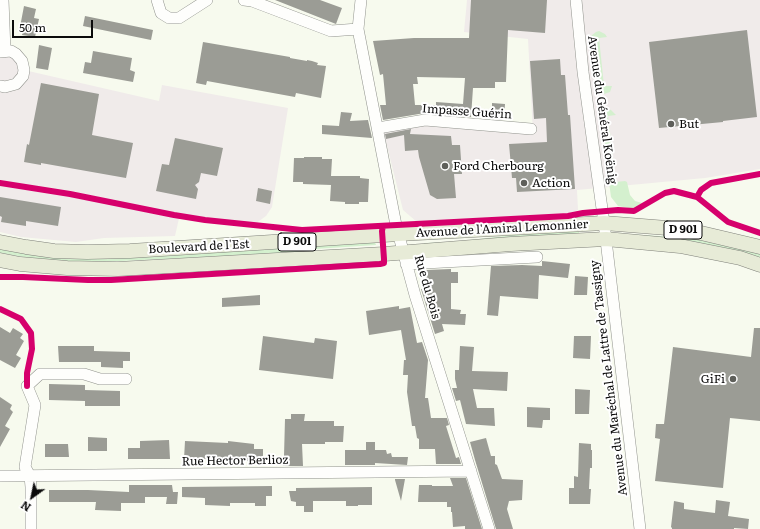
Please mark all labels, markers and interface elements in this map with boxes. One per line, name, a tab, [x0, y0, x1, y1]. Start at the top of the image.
scale bar	[14, 12, 95, 38]
text: 50 m	[19, 18, 46, 36]
street label: Avenue du Général Koënig	[584, 35, 620, 185]
street label: Impasse Guérin	[422, 102, 512, 122]
place label: But	[679, 117, 699, 131]
marker: But	[666, 119, 676, 129]
place label: Ford Cherbourg	[453, 159, 544, 173]
marker: Ford Cherbourg	[440, 161, 450, 171]
place label: Action	[532, 176, 570, 190]
marker: Action	[519, 178, 529, 188]
street label: Avenue de l'Amiral Lemonnier	[415, 217, 589, 241]
road number: D 901	[664, 221, 702, 239]
road number: D 901	[278, 233, 316, 251]
street label: Boulevard de l'Est	[148, 237, 250, 257]
street label: Rue du Bois	[411, 253, 443, 321]
street label: Avenue du Maréchal de Lattre de Tassigny	[587, 259, 631, 497]
place label: GiFi	[701, 372, 725, 386]
marker: GiFi	[728, 374, 738, 384]
street label: Rue Hector Berlioz	[182, 453, 288, 469]
north arrow	[12, 477, 52, 517]
text: N	[17, 498, 34, 516]

